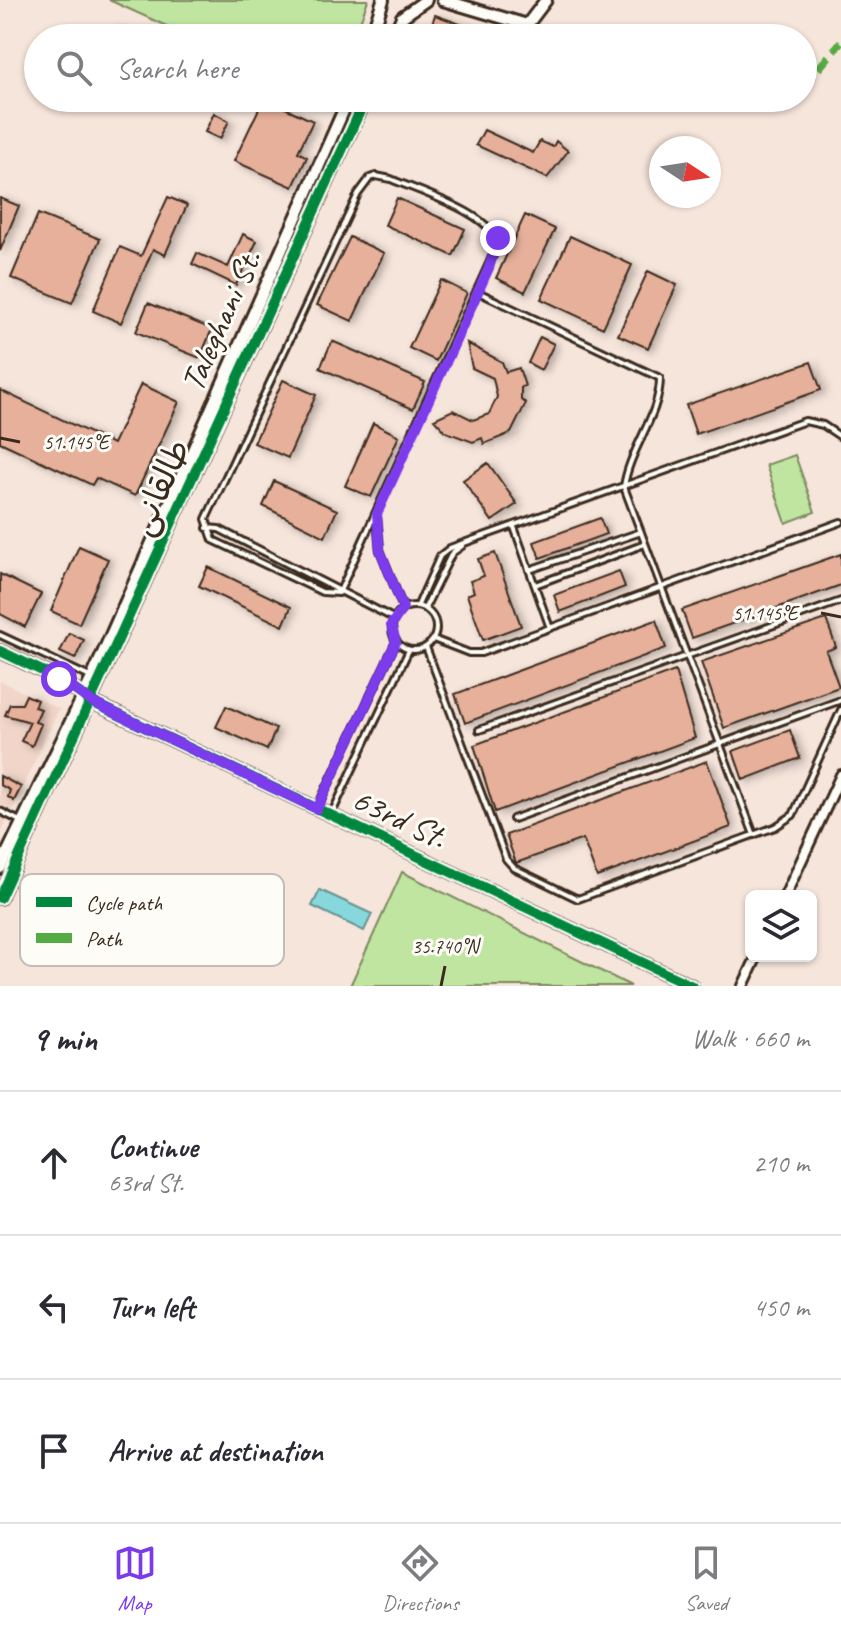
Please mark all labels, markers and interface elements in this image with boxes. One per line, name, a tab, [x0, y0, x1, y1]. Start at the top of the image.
search box	[24, 24, 817, 112]
icon: search	[52, 46, 96, 90]
text: Search here	[116, 49, 238, 87]
north arrow	[649, 136, 721, 208]
route end	[480, 220, 516, 256]
street label: Taleghani St.	[170, 243, 271, 397]
text: 51.145°E	[43, 430, 111, 455]
street label: طالقانی	[119, 432, 200, 542]
text: 51.145°E	[732, 601, 800, 626]
route start	[41, 661, 77, 697]
street label: 63rd St.	[346, 777, 454, 858]
legend	[20, 874, 284, 966]
text: Cycle path	[86, 889, 163, 917]
map controls	[745, 890, 817, 962]
button: layers	[745, 890, 817, 962]
text: Path	[86, 925, 123, 953]
text: 35.740°N	[412, 934, 481, 959]
text: 9 min	[32, 1017, 97, 1060]
text: Walk · 660 m	[692, 1022, 809, 1055]
text: Continue	[108, 1128, 198, 1166]
icon: ahead	[32, 1141, 76, 1185]
text: 210 m	[753, 1147, 809, 1180]
text: 63rd St.	[108, 1166, 184, 1199]
icon: left	[32, 1285, 76, 1329]
text: Turn left	[108, 1288, 195, 1326]
text: 450 m	[753, 1291, 809, 1324]
icon: arrive	[32, 1429, 76, 1473]
text: Arrive at destination	[108, 1432, 323, 1470]
tab: Map	[113, 1541, 157, 1617]
tab: Directions	[382, 1541, 459, 1617]
tab: Saved	[684, 1541, 728, 1617]

